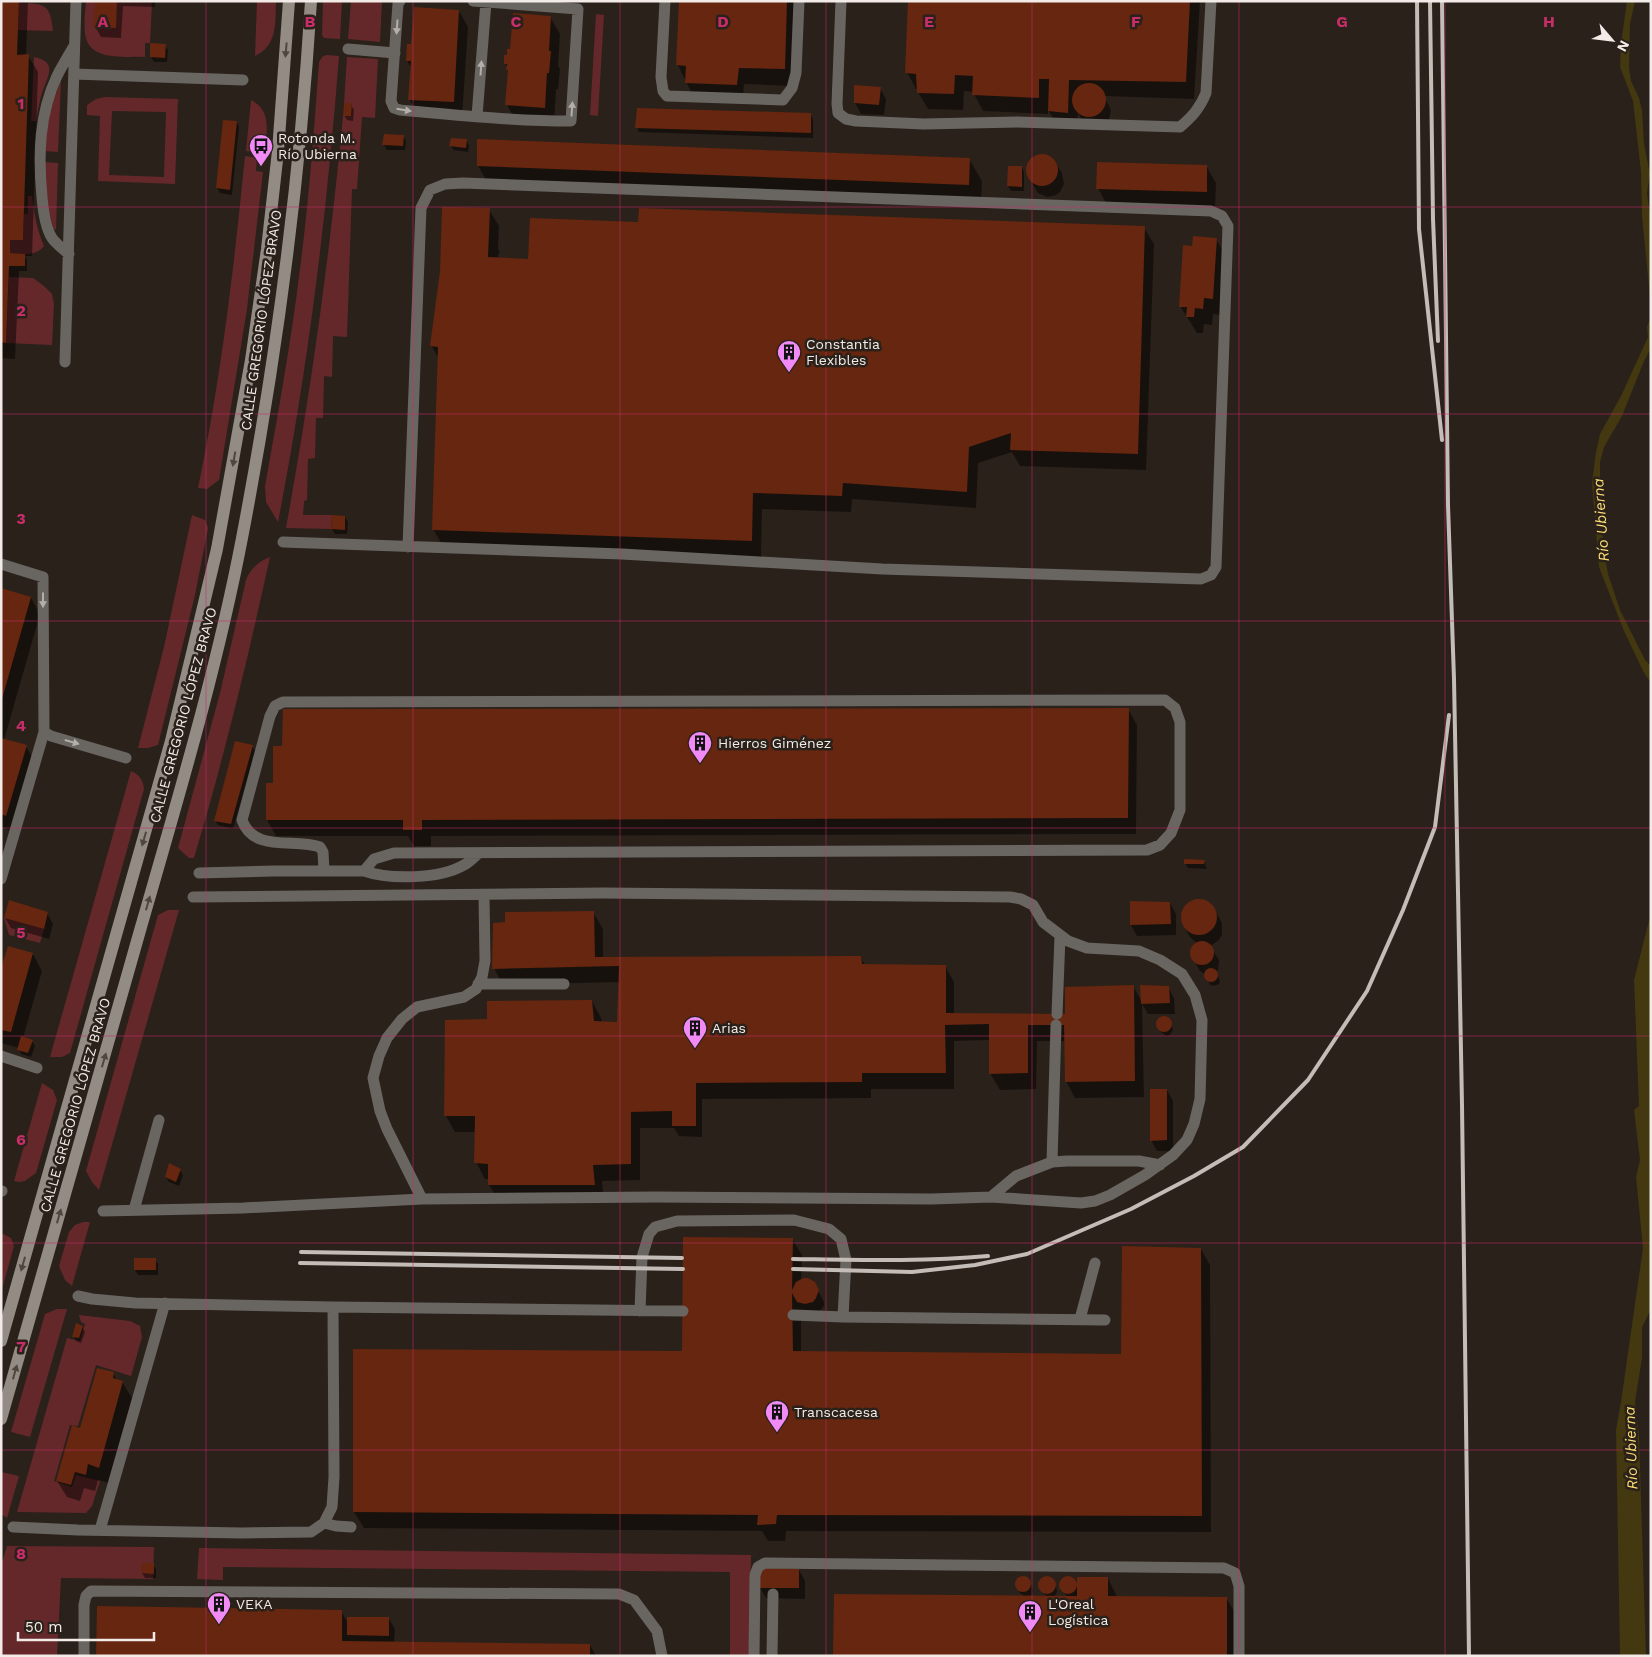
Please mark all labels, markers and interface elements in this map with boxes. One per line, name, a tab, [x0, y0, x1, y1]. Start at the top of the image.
text: A	[98, 12, 109, 31]
text: B	[305, 12, 316, 31]
text: C	[511, 12, 522, 31]
text: D	[717, 12, 729, 31]
text: E	[924, 12, 934, 31]
text: F	[1131, 12, 1141, 31]
text: G	[1336, 12, 1348, 31]
text: H	[1543, 12, 1555, 31]
north arrow	[1587, 15, 1637, 65]
one-way arrow	[392, 19, 400, 35]
text: N	[1614, 38, 1633, 54]
one-way arrow	[282, 42, 290, 58]
one-way arrow	[477, 59, 485, 75]
text: 1	[18, 94, 24, 113]
one-way arrow	[569, 101, 577, 117]
one-way arrow	[397, 106, 413, 114]
place label: Rotonda M. Río Ubierna	[278, 130, 357, 162]
bus stop icon: Rotonda M. Río Ubierna	[248, 133, 274, 167]
street label: CALLE GREGORIO LÓPEZ BRAVO	[238, 209, 284, 431]
text: 2	[16, 301, 26, 320]
place label: Constantia Flexibles	[806, 336, 880, 368]
building icon: Constantia Flexibles	[776, 339, 802, 373]
one-way arrow	[229, 452, 237, 468]
water label: Río Ubierna	[1589, 478, 1613, 562]
text: 3	[16, 509, 26, 528]
one-way arrow	[39, 592, 47, 608]
street label: CALLE GREGORIO LÓPEZ BRAVO	[146, 605, 220, 825]
text: 4	[16, 716, 26, 735]
building icon: Hierros Giménez	[687, 730, 713, 764]
place label: Hierros Giménez	[718, 735, 831, 751]
one-way arrow	[65, 739, 80, 747]
one-way arrow	[140, 831, 148, 846]
one-way arrow	[144, 896, 152, 911]
text: 5	[16, 923, 26, 942]
street label: CALLE GREGORIO LÓPEZ BRAVO	[37, 996, 113, 1214]
building icon: Arias	[682, 1015, 708, 1049]
place label: Arias	[712, 1020, 746, 1036]
one-way arrow	[100, 1052, 108, 1067]
text: 6	[16, 1130, 26, 1149]
one-way arrow	[56, 1208, 64, 1223]
one-way arrow	[19, 1257, 27, 1272]
text: 7	[16, 1337, 26, 1356]
one-way arrow	[11, 1365, 19, 1380]
building icon: Transcacesa	[764, 1399, 790, 1433]
place label: Transcacesa	[794, 1404, 878, 1420]
water label: Río Ubierna	[1621, 1406, 1641, 1490]
text: 8	[16, 1544, 26, 1563]
building icon: VEKA	[206, 1591, 232, 1625]
place label: VEKA	[236, 1596, 272, 1612]
place label: L'Oreal Logística	[1048, 1596, 1109, 1628]
building icon: L'Oreal Logística	[1017, 1599, 1043, 1633]
scale bar	[18, 1610, 154, 1642]
text: 50 m	[25, 1618, 62, 1636]

